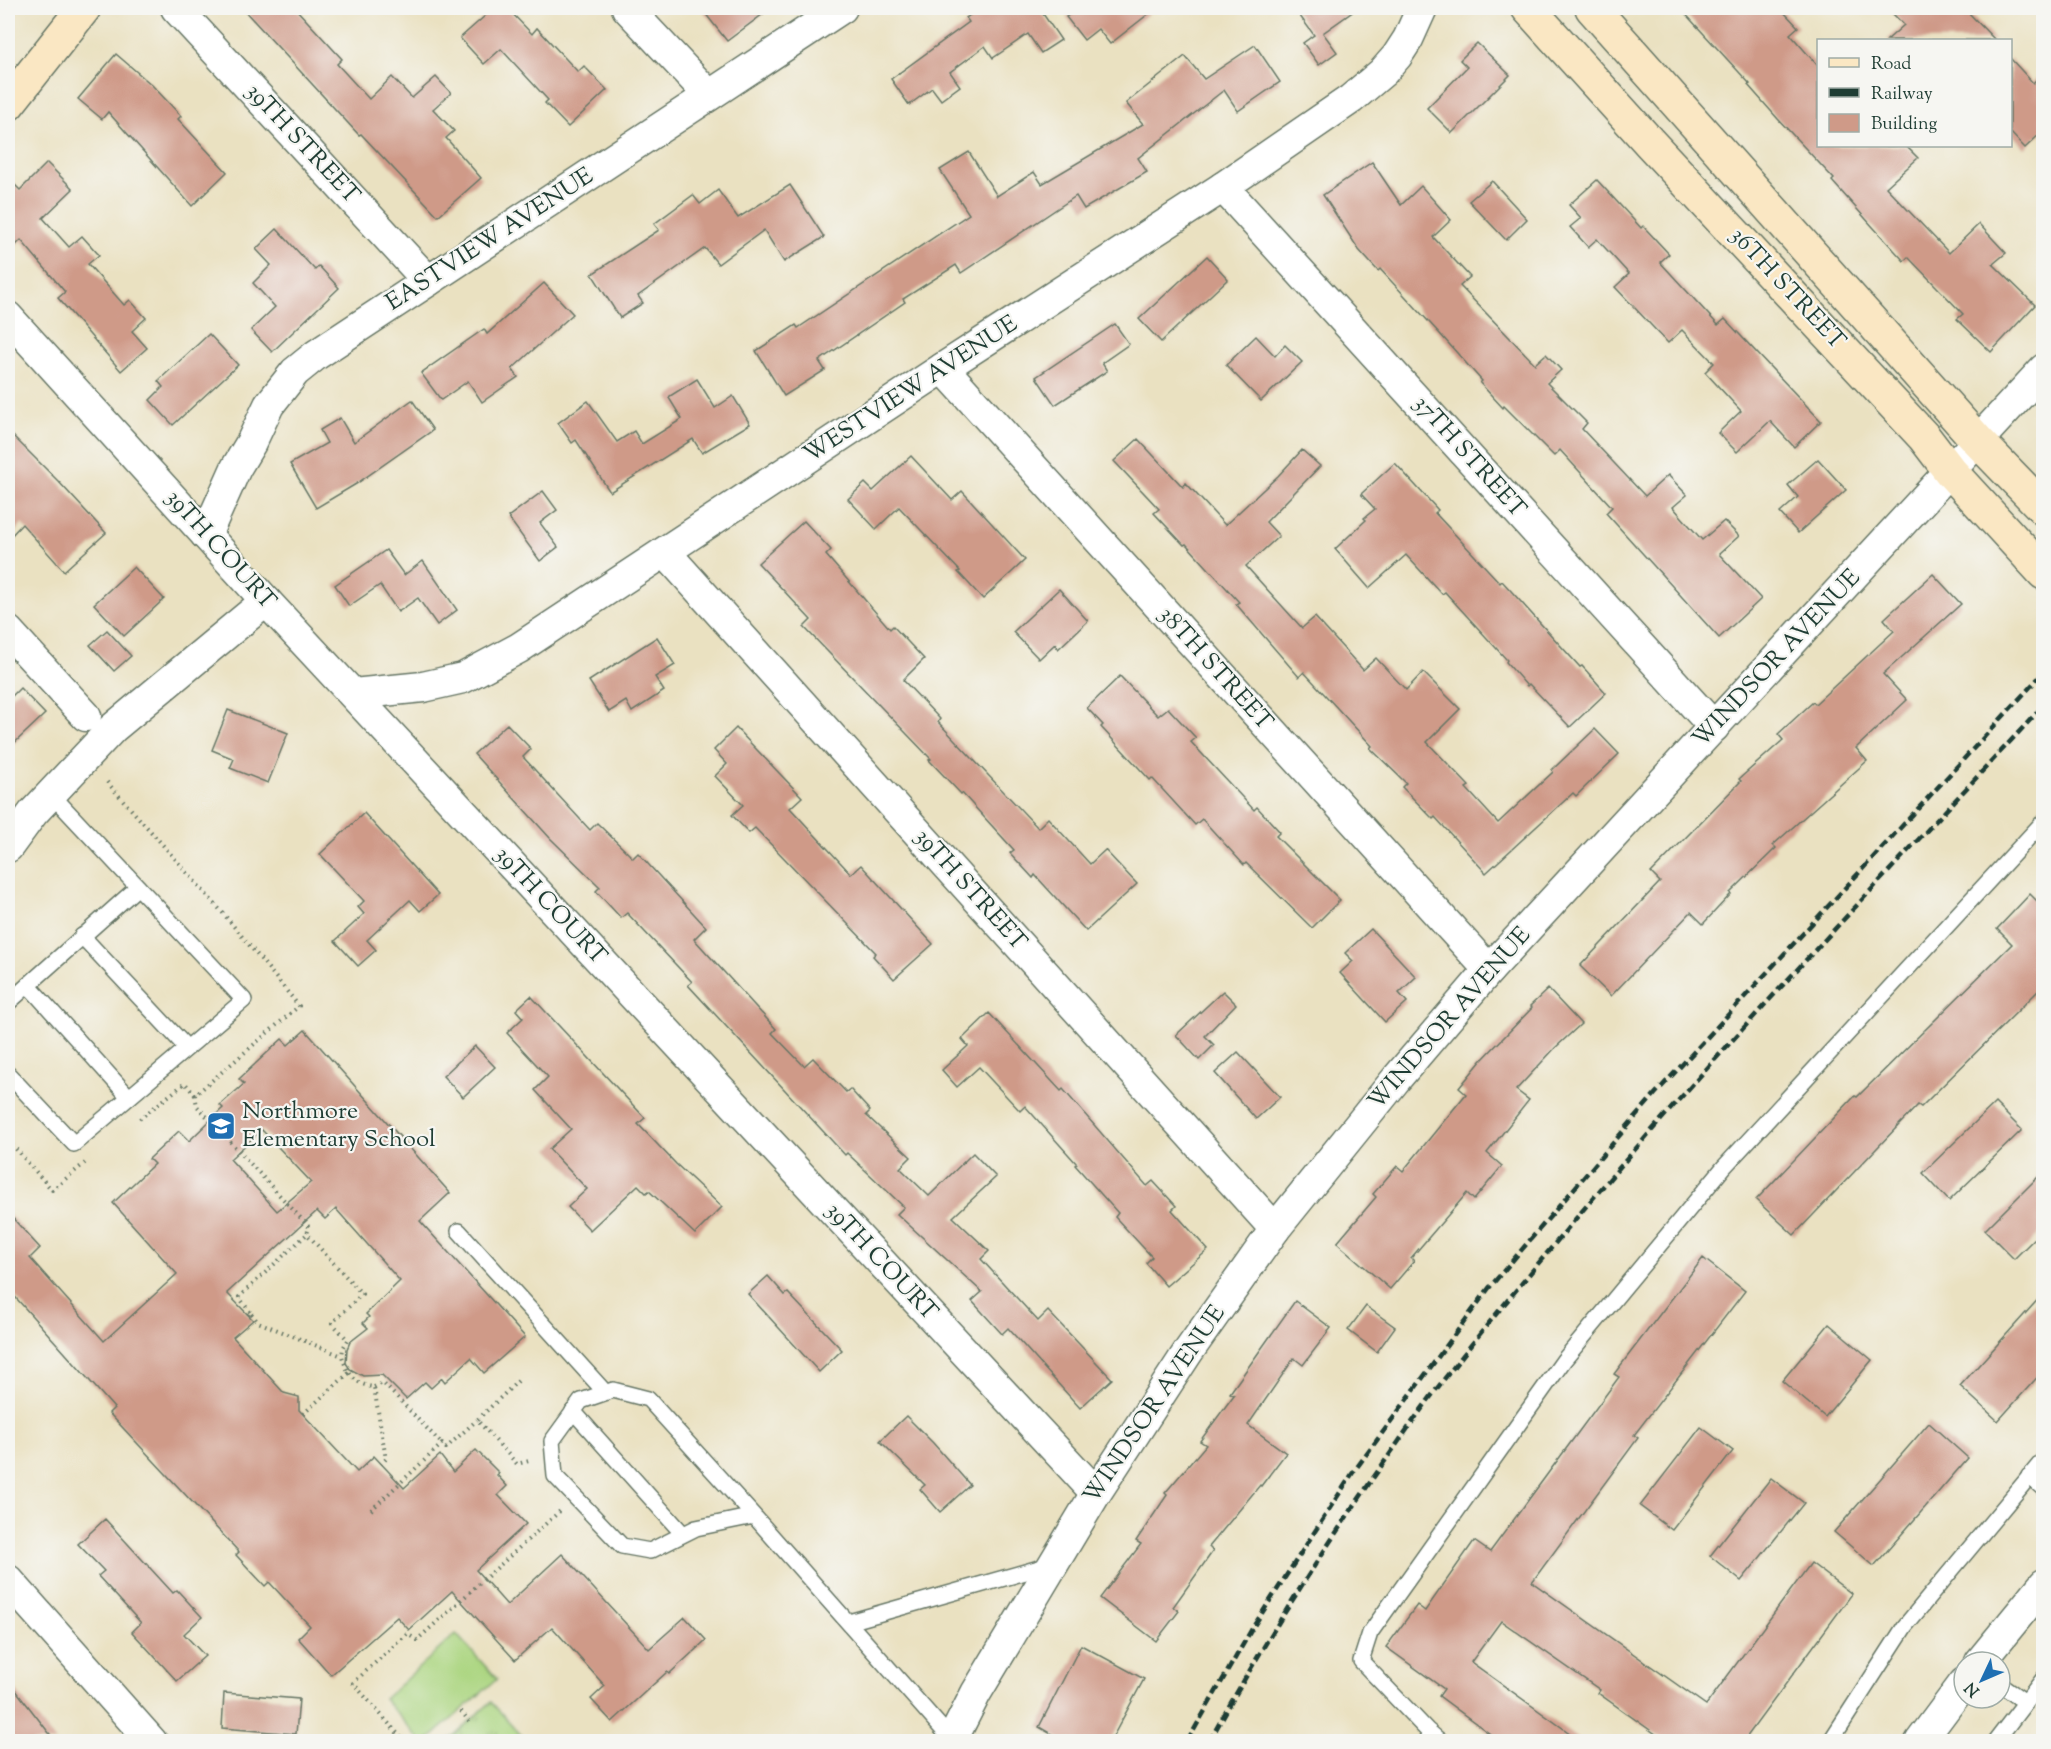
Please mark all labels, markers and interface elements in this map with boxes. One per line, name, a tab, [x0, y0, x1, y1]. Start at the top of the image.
legend	[1817, 39, 2012, 147]
text: Road	[1871, 52, 1911, 78]
street label: 39TH STREET	[237, 76, 367, 212]
text: Railway	[1871, 82, 1933, 108]
text: Building	[1871, 112, 1937, 138]
street label: EASTVIEW AVENUE	[379, 160, 601, 320]
street label: 36TH STREET	[1721, 220, 1853, 358]
street label: WESTVIEW AVENUE	[797, 308, 1025, 472]
street label: 37TH STREET	[1405, 388, 1534, 526]
street label: 39TH COURT	[157, 482, 283, 618]
street label: WINDSOR AVENUE	[1685, 562, 1869, 756]
street label: 38TH STREET	[1150, 599, 1280, 739]
street label: 39TH STREET	[906, 821, 1034, 959]
street label: 39TH COURT	[486, 839, 614, 973]
street label: WINDSOR AVENUE	[1361, 920, 1540, 1118]
place label: Northmore Elementary School	[242, 1095, 436, 1157]
school or university icon: Northmore Elementary School	[205, 1110, 237, 1142]
street label: 39TH COURT	[817, 1195, 945, 1329]
street label: WINDSOR AVENUE	[1076, 1299, 1235, 1511]
north arrow	[1952, 1650, 2012, 1710]
text: N	[1960, 1676, 1986, 1701]

